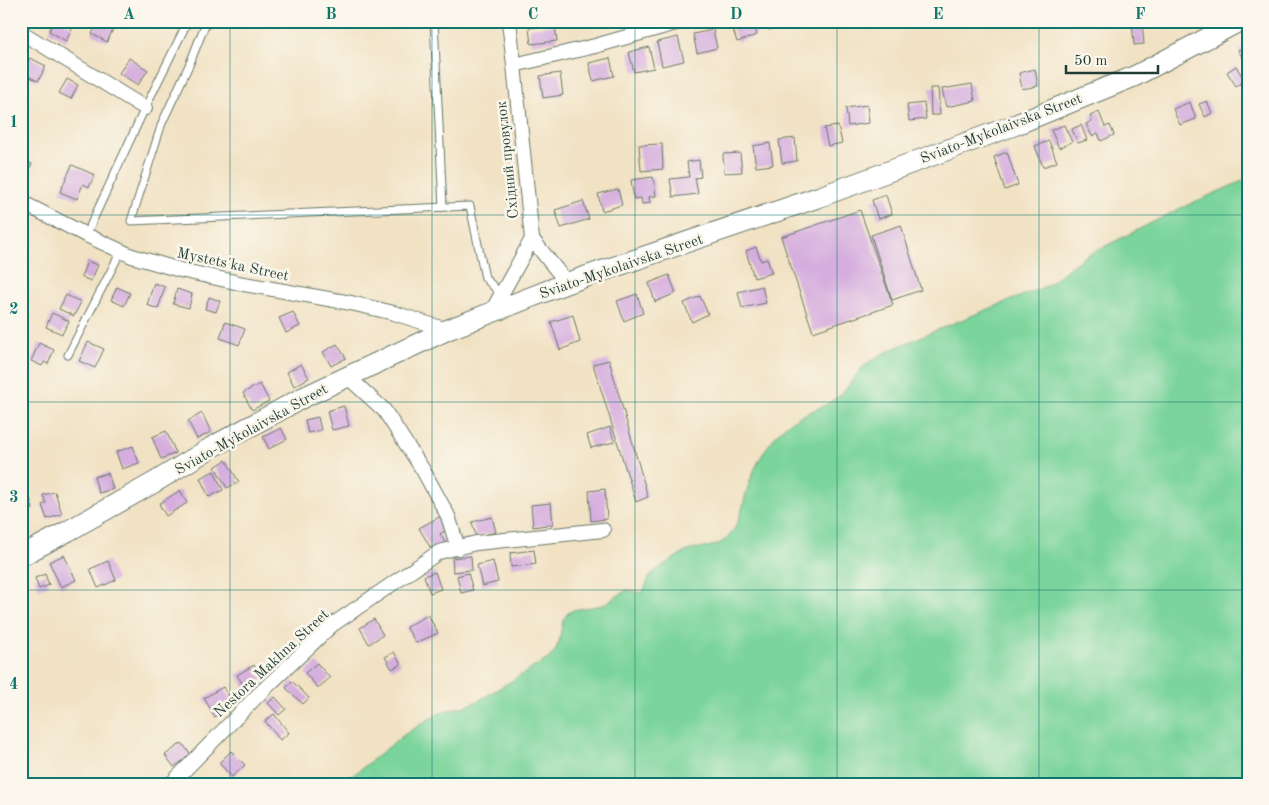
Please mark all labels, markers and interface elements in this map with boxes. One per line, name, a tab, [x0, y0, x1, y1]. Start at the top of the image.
text: A	[123, 7, 135, 23]
text: B	[325, 7, 337, 23]
text: C	[528, 7, 538, 23]
text: D	[730, 7, 742, 23]
text: E	[932, 7, 944, 23]
text: F	[1135, 7, 1146, 23]
scale bar	[1066, 42, 1159, 74]
text: 50 m	[1074, 54, 1108, 69]
street label: Sviato-Mykolaivska Street	[919, 92, 1084, 167]
street label: Східний провулок	[495, 100, 522, 219]
text: 1	[9, 115, 19, 131]
street label: Sviato-Mykolaivska Street	[538, 232, 705, 302]
street label: Mystets'ka Street	[176, 246, 290, 285]
text: 2	[9, 302, 19, 318]
street label: Sviato-Mykolaivska Street	[173, 382, 331, 479]
text: 3	[9, 490, 19, 506]
street label: Nestora Makhna Street	[212, 607, 332, 721]
text: 4	[9, 677, 19, 693]

